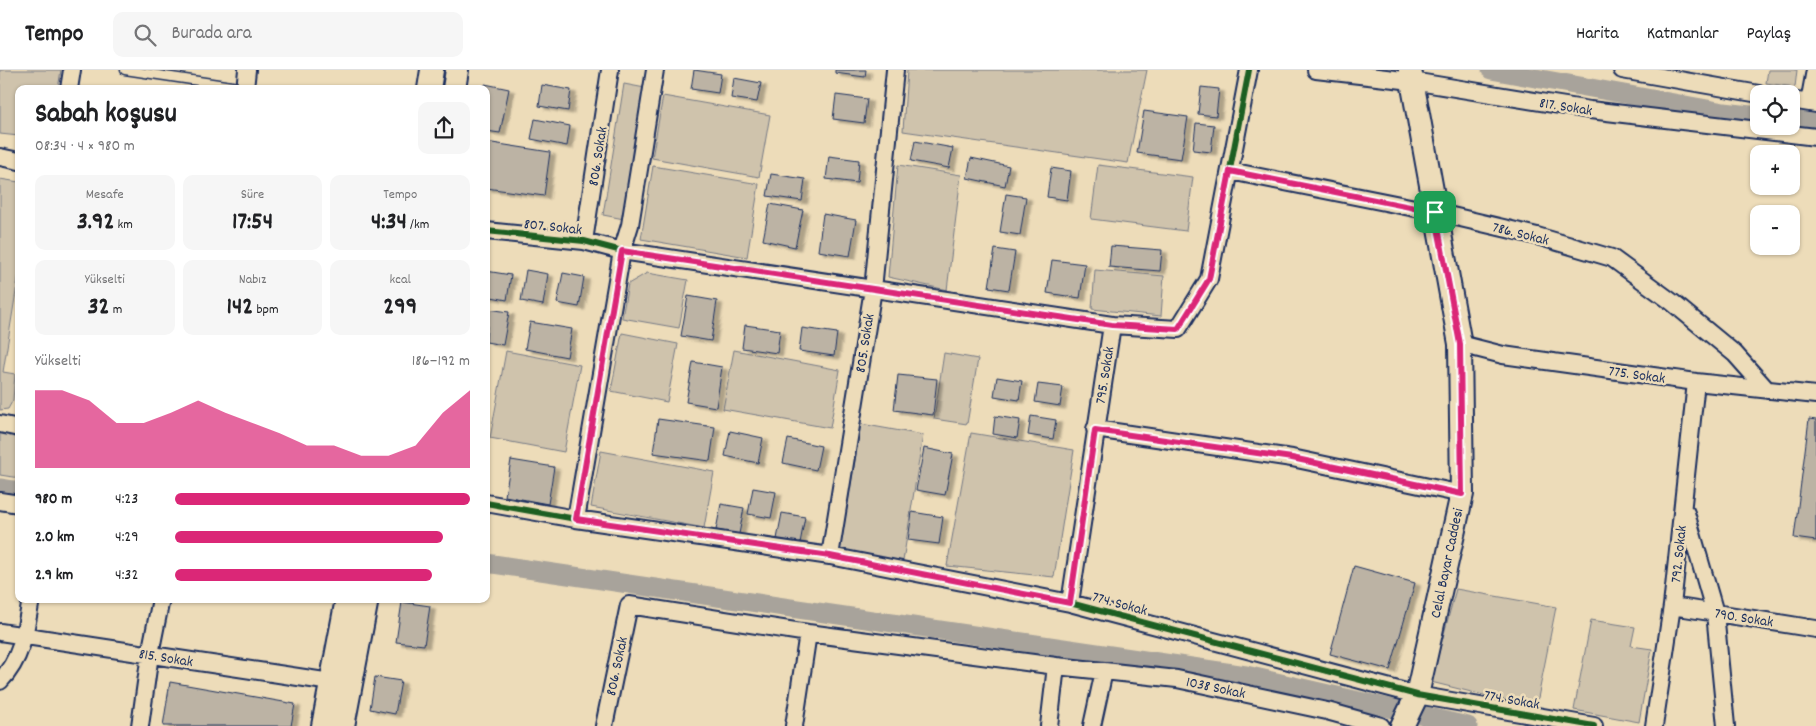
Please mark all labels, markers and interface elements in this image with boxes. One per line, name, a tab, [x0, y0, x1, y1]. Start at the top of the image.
search box	[113, 12, 463, 57]
text: Tempo	[25, 18, 83, 52]
icon: search	[131, 21, 159, 49]
text: Burada ara	[171, 21, 252, 48]
text: Harita	[1576, 22, 1619, 47]
text: Katmanlar	[1647, 22, 1719, 47]
text: Paylaş	[1747, 22, 1791, 47]
map controls	[1750, 85, 1800, 255]
button: locate	[1750, 85, 1800, 135]
street label: 817. Sokak	[1537, 93, 1594, 123]
text: Sabah koşusu	[35, 96, 177, 136]
button: share	[418, 102, 470, 154]
street label: 806. Sokak	[583, 125, 615, 188]
text: 08:34 · 4 × 980 m	[35, 135, 135, 158]
button: +	[1750, 145, 1800, 195]
text: Mesafe	[86, 185, 124, 205]
text: Süre	[241, 185, 264, 205]
text: Tempo	[383, 185, 417, 205]
pin	[1414, 191, 1456, 233]
icon: arrive	[1421, 198, 1449, 226]
text: 3.92	[77, 205, 114, 241]
text: 17:54	[232, 205, 273, 241]
text: 4:34	[371, 205, 407, 241]
button: −	[1750, 205, 1800, 255]
street label: 807. Sokak	[523, 214, 583, 242]
text: km	[114, 215, 133, 235]
text: /km	[407, 215, 429, 235]
street label: 786. Sokak	[1490, 217, 1551, 253]
text: Yükselti	[85, 270, 125, 290]
text: Nabız	[239, 270, 266, 290]
text: kcal	[390, 270, 411, 290]
text: 32	[87, 290, 109, 326]
text: 142	[226, 290, 253, 326]
text: 299	[383, 290, 417, 326]
text: m	[109, 300, 122, 320]
text: bpm	[253, 300, 279, 320]
street label: 805. Sokak	[850, 312, 882, 375]
street label: 795. Sokak	[1091, 345, 1121, 406]
text: Yükselti	[35, 350, 81, 373]
text: 186–192 m	[412, 350, 470, 373]
street label: 775. Sokak	[1607, 361, 1666, 391]
text: 980 m	[35, 488, 72, 511]
text: 4:23	[115, 488, 138, 511]
street label: Celal Bayar Caddesi	[1426, 506, 1470, 621]
street label: 792. Sokak	[1666, 524, 1694, 584]
text: 2.0 km	[35, 526, 75, 549]
text: 4:29	[115, 526, 139, 549]
text: 2.9 km	[35, 564, 73, 587]
text: 4:32	[115, 564, 138, 587]
street label: 774. Sokak	[1089, 587, 1150, 623]
street label: 790. Sokak	[1713, 603, 1775, 634]
street label: 806. Sokak	[601, 635, 635, 698]
street label: 815. Sokak	[137, 644, 194, 674]
street label: 1038 Sokak	[1184, 672, 1247, 706]
street label: 774. Sokak	[1482, 685, 1541, 717]

